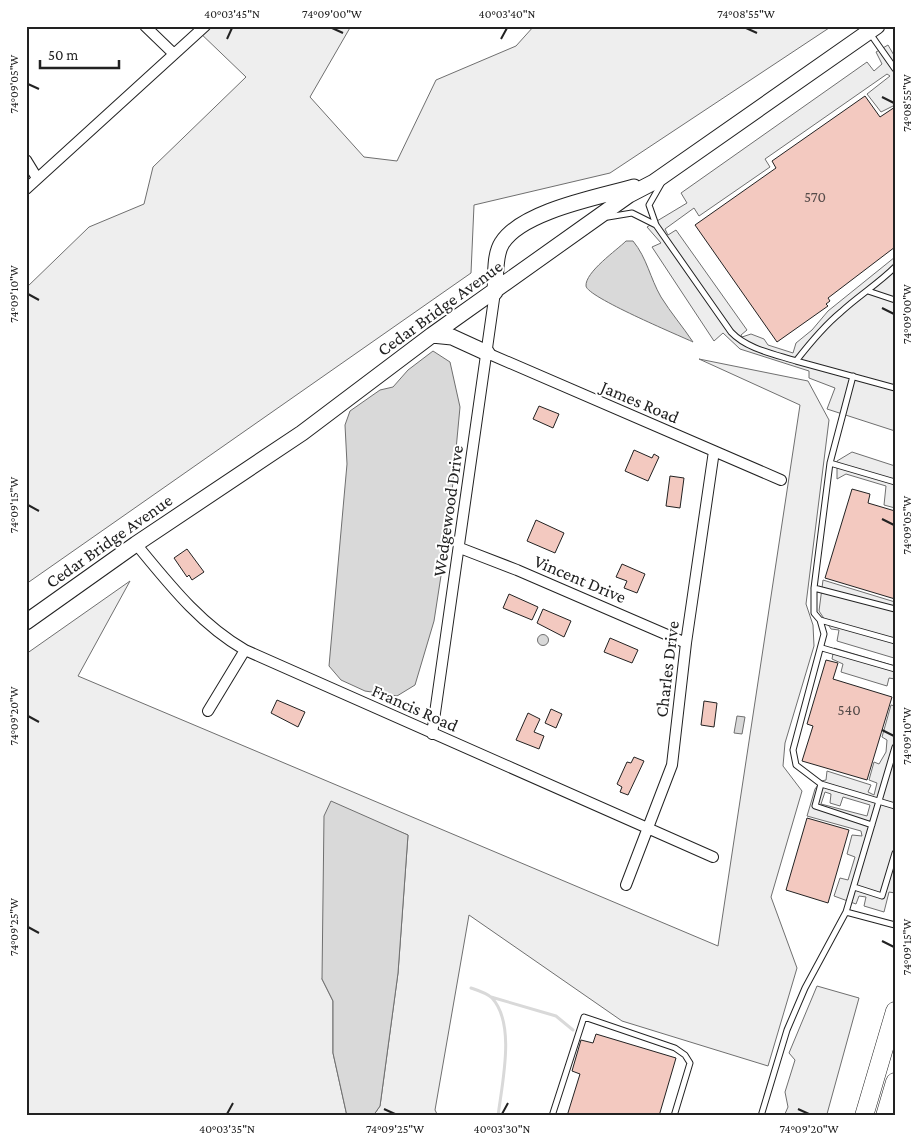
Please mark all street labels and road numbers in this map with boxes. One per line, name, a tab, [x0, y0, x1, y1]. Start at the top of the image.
street label: Cedar Bridge Avenue	[374, 256, 506, 360]
street label: James Road	[596, 376, 683, 428]
street label: Wedgewood Drive	[429, 444, 467, 578]
street label: Cedar Bridge Avenue	[42, 490, 176, 592]
street label: Vincent Drive	[531, 551, 629, 607]
street label: Charles Drive	[651, 619, 683, 718]
street label: Francis Road	[369, 680, 462, 736]

